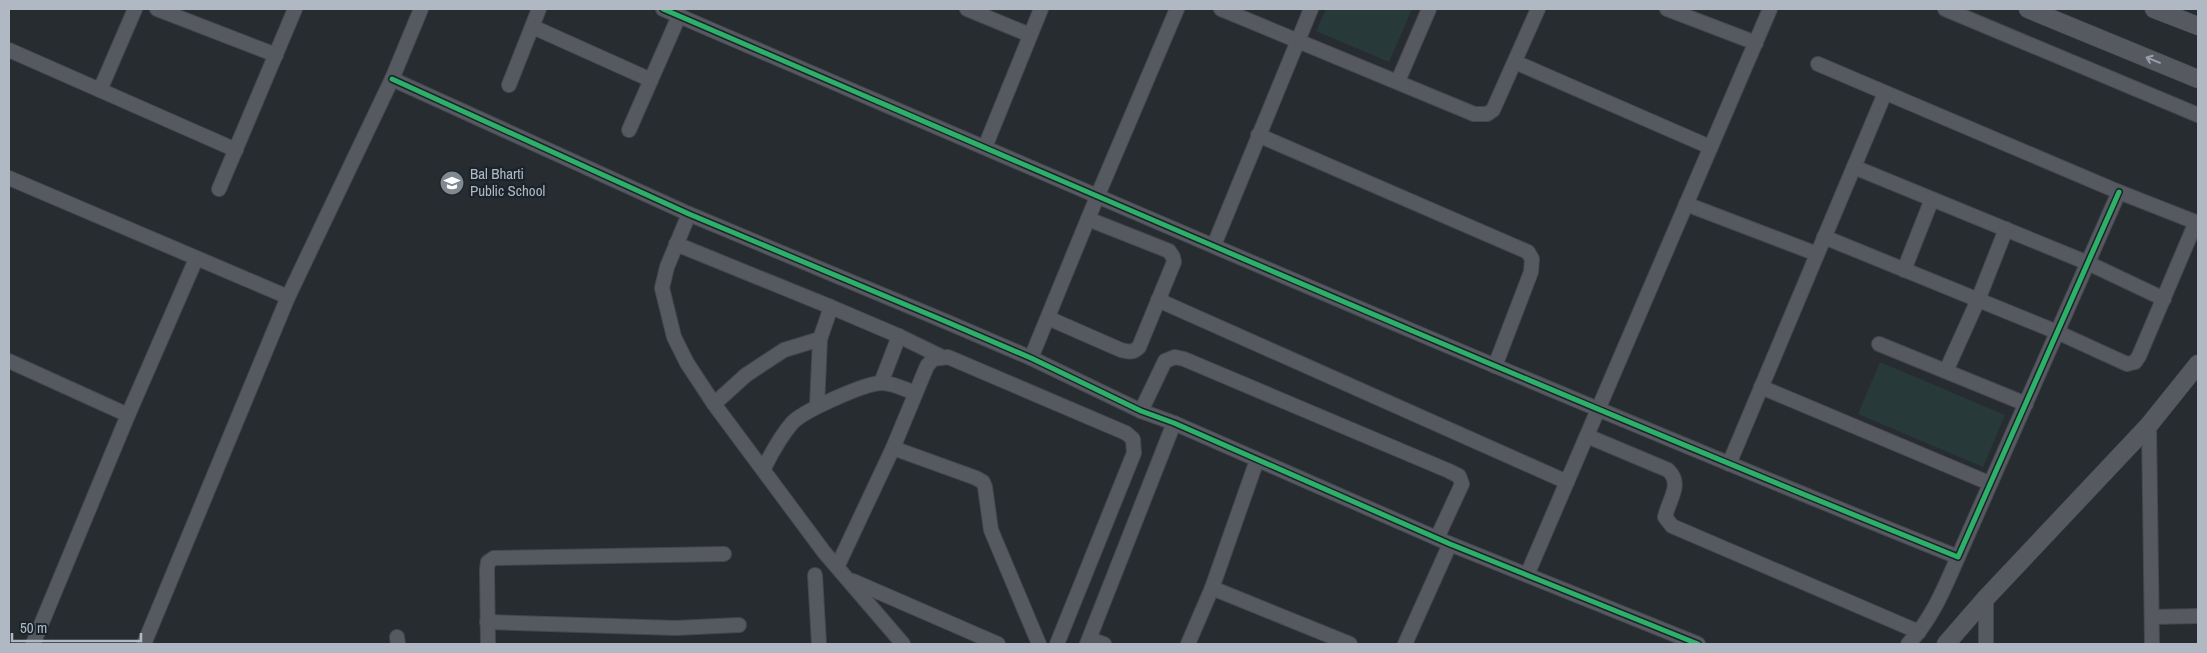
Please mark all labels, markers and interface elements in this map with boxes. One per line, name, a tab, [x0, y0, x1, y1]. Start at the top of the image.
one-way arrow	[2146, 55, 2161, 64]
place label: Bal Bharti Public School	[470, 163, 545, 201]
school or university icon: Bal Bharti Public School	[439, 170, 465, 196]
scale bar	[12, 610, 141, 642]
text: 50 m	[20, 617, 47, 638]

